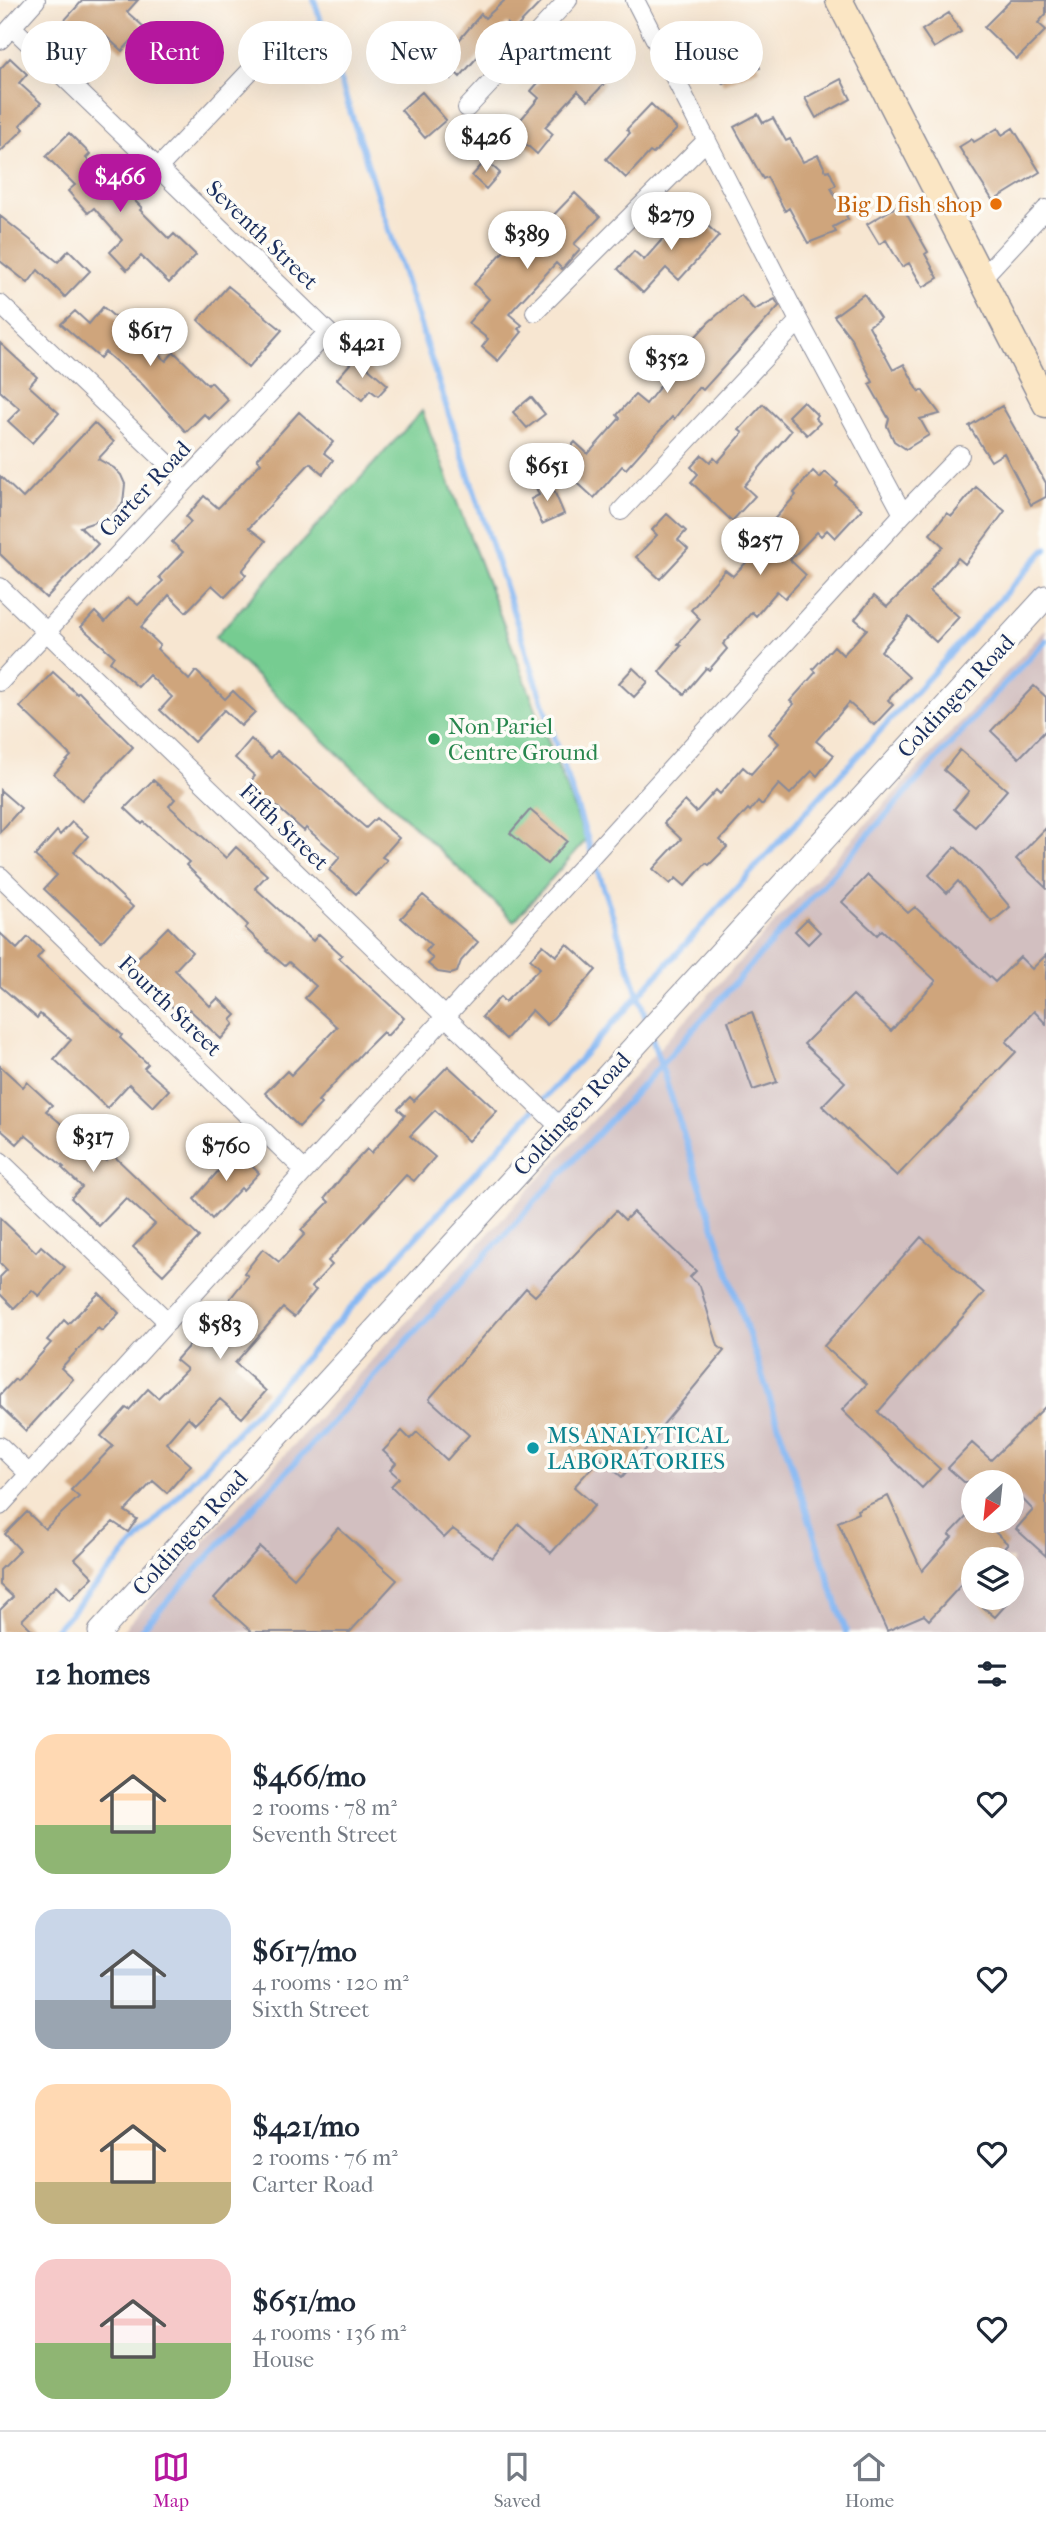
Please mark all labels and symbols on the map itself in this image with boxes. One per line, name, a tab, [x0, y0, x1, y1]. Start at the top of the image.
pin: $426	[445, 114, 527, 174]
pin: $466	[79, 154, 161, 214]
street label: Seventh Street	[200, 175, 324, 295]
place label: Big D fish shop	[836, 191, 982, 218]
pin: $279	[630, 192, 712, 252]
marker: Big D fish shop	[988, 196, 1004, 212]
pin: $389	[486, 212, 568, 271]
pin: $617	[109, 308, 191, 368]
pin: $421	[321, 320, 403, 380]
pin: $352	[626, 336, 708, 395]
street label: Carter Road	[94, 435, 197, 543]
pin: $651	[506, 444, 588, 503]
pin: $257	[719, 518, 801, 577]
street label: Coldingen Road	[892, 628, 1020, 763]
place label: Non Pariel Centre Ground	[448, 713, 599, 766]
marker: Non Pariel Centre Ground	[426, 731, 442, 747]
street label: Fifth Street	[234, 778, 334, 876]
street label: Fourth Street	[113, 950, 227, 1062]
street label: Coldingen Road	[508, 1046, 636, 1181]
pin: $317	[52, 1114, 134, 1174]
pin: $760	[185, 1124, 267, 1183]
pin: $583	[179, 1302, 261, 1361]
place label: MS ANALYTICAL LABORATORIES	[547, 1422, 729, 1475]
marker: MS ANALYTICAL LABORATORIES	[525, 1440, 541, 1456]
street label: Coldingen Road	[127, 1465, 254, 1601]
north arrow	[961, 1470, 1024, 1533]

